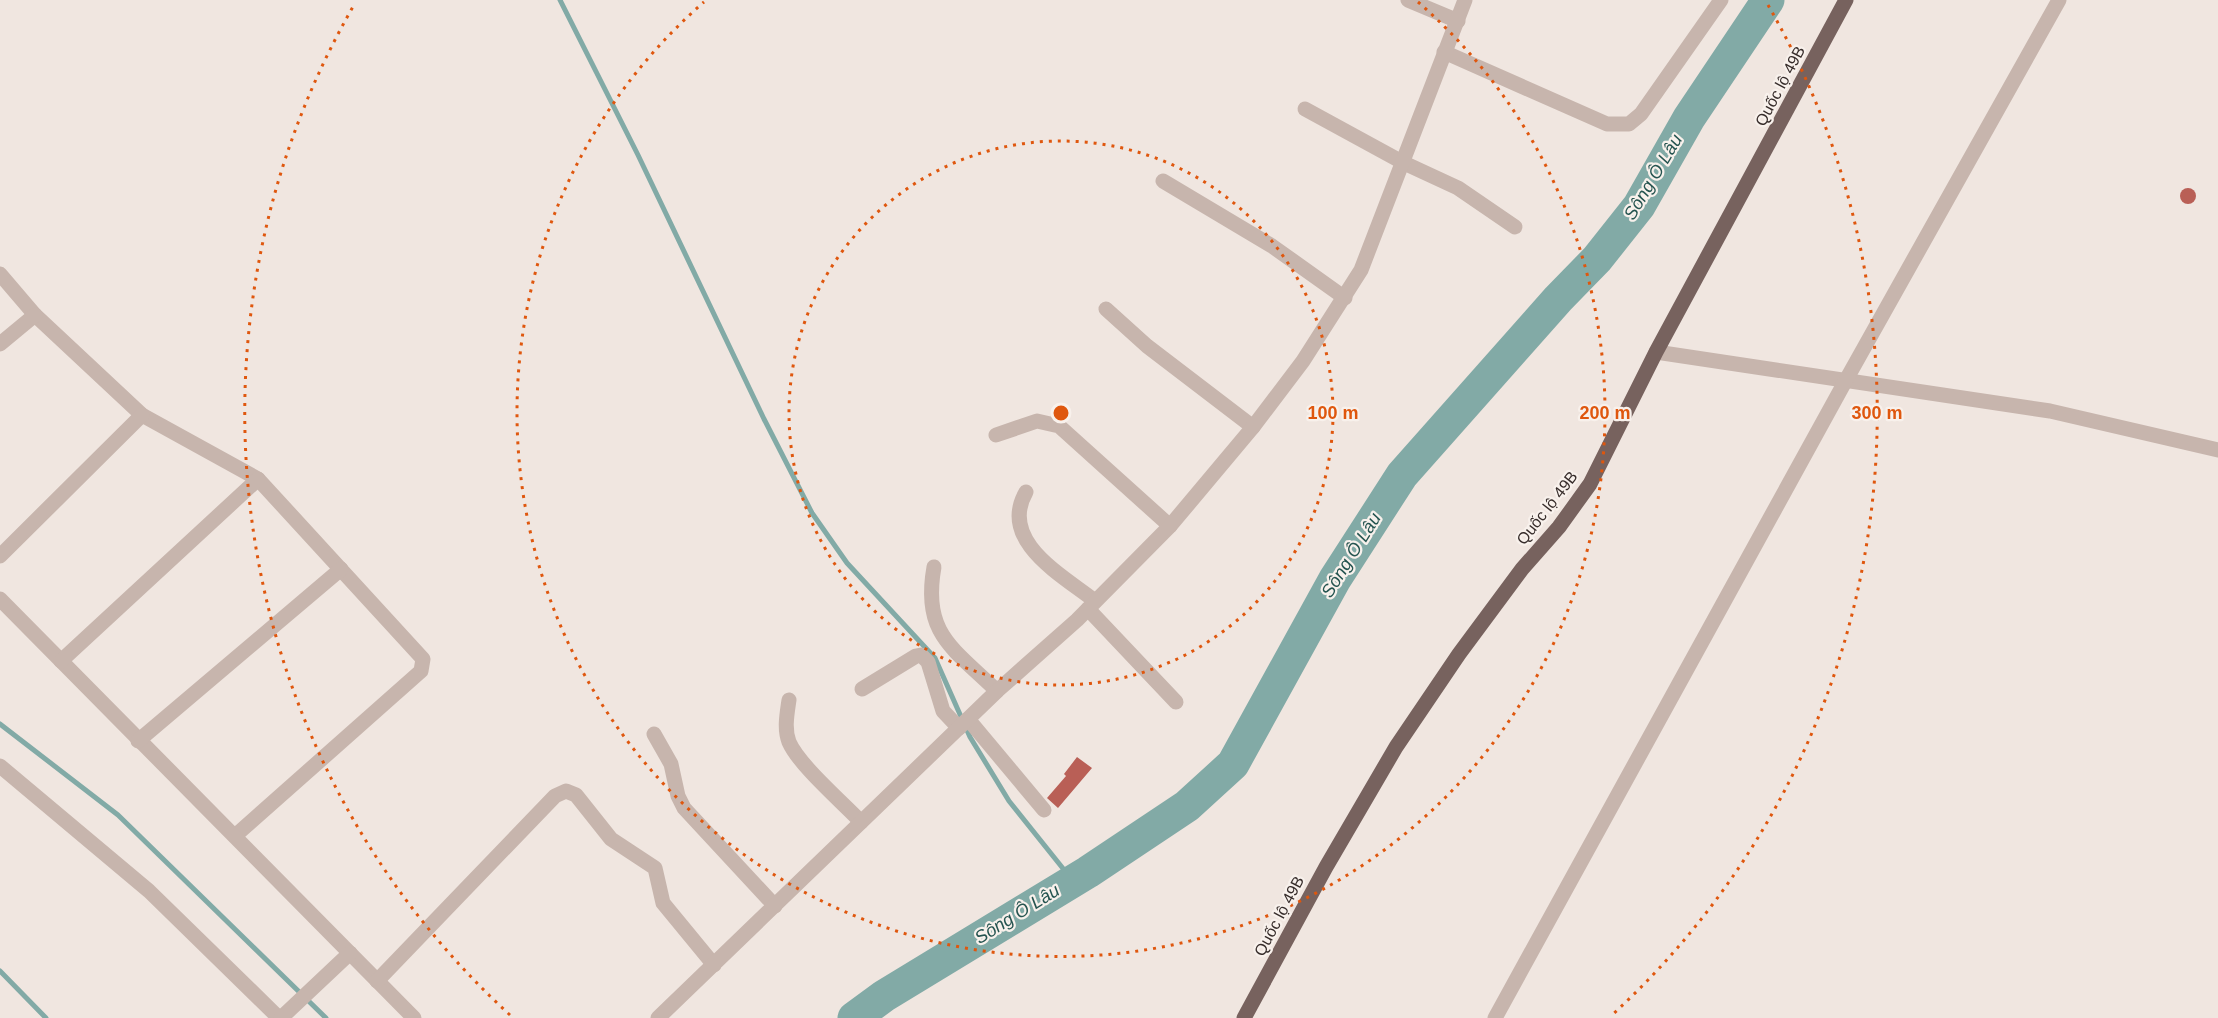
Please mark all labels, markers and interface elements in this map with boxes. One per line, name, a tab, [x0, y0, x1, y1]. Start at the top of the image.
street label: Quốc lộ 49B	[1752, 43, 1808, 129]
water label: Sông Ô Lâu	[1619, 130, 1686, 223]
centre of rings	[1051, 403, 1071, 423]
text: 100 m	[1307, 403, 1359, 423]
text: 200 m	[1579, 403, 1631, 423]
text: 300 m	[1851, 403, 1903, 423]
street label: Quốc lộ 49B	[1513, 468, 1581, 548]
water label: Sông Ô Lâu	[1316, 508, 1385, 601]
street label: Quốc lộ 49B	[1251, 873, 1307, 959]
water label: Sông Ô Lâu	[970, 879, 1063, 948]

